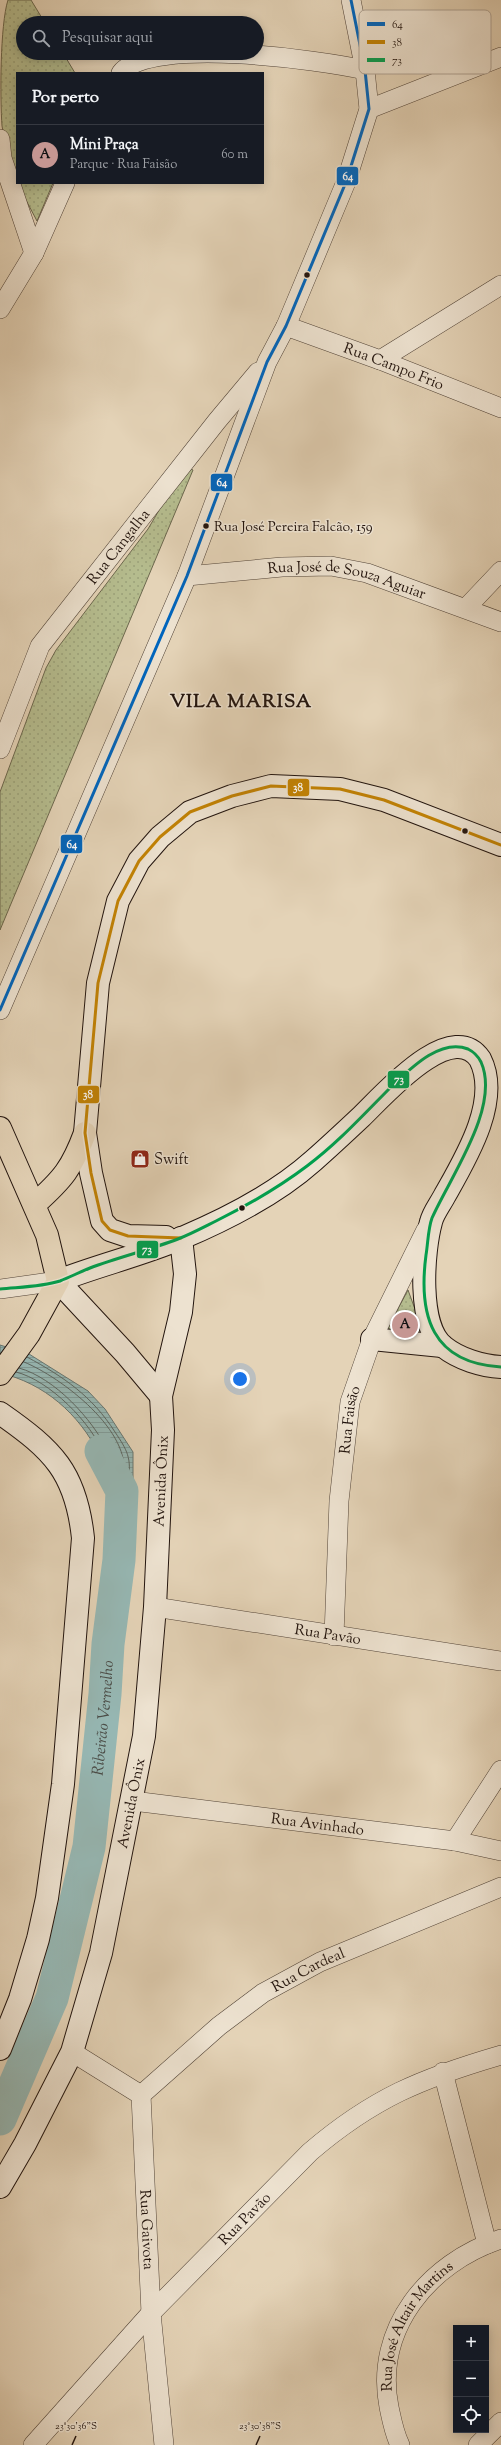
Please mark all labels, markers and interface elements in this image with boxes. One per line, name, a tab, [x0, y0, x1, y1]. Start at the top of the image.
legend	[359, 10, 491, 74]
search box	[16, 16, 264, 60]
text: 64	[392, 17, 403, 33]
icon: search	[30, 27, 52, 49]
text: Pesquisar aqui	[62, 28, 153, 49]
text: 38	[392, 35, 402, 51]
text: 73	[392, 53, 402, 69]
text: Por perto	[32, 86, 99, 110]
text: Mini Praça	[70, 135, 139, 156]
text: A	[40, 146, 50, 164]
text: 60 m	[221, 146, 248, 164]
text: Parque · Rua Faisão	[70, 156, 177, 174]
line badge: 64	[336, 166, 359, 186]
text: 64	[343, 169, 354, 185]
unlabelled marker	[302, 270, 312, 280]
street label: Rua Campo Frio	[340, 339, 447, 396]
line badge: 64	[210, 473, 233, 492]
text: 64	[217, 475, 228, 491]
street label: Rua Cangalha	[83, 505, 156, 590]
place label: Rua José Pereira Falcão, 159	[214, 518, 373, 538]
marker: Rua José Pereira Falcão, 159	[201, 521, 211, 531]
street label: Rua José de Souza Aguiar	[267, 557, 429, 606]
district label: VILA MARISA	[170, 689, 312, 716]
line badge: 38	[287, 778, 310, 797]
text: 38	[293, 780, 303, 796]
unlabelled marker	[460, 826, 470, 836]
line badge: 64	[60, 834, 83, 854]
text: 64	[67, 837, 78, 853]
line badge: 73	[387, 1070, 410, 1089]
text: 73	[394, 1072, 405, 1088]
line badge: 38	[77, 1085, 100, 1104]
text: 38	[83, 1087, 93, 1103]
shop icon: Swift	[129, 1148, 151, 1170]
place label: Swift	[154, 1150, 189, 1171]
unlabelled marker	[237, 1203, 247, 1213]
line badge: 73	[136, 1240, 159, 1259]
text: 73	[142, 1242, 153, 1258]
pin: A	[392, 1310, 418, 1340]
your location	[230, 1369, 250, 1389]
street label: Rua Faisão	[335, 1383, 367, 1455]
street label: Avenida Ônix	[150, 1435, 175, 1527]
street label: Rua Pavão	[293, 1620, 362, 1651]
water label: Ribeirão Vermelho	[88, 1660, 121, 1777]
street label: Avenida Ônix	[113, 1756, 151, 1850]
street label: Rua Avinhado	[270, 1809, 365, 1842]
street label: Rua Cardeal	[268, 1944, 348, 1998]
street label: Rua Pavão	[215, 2188, 276, 2251]
street label: Rua Gaivota	[133, 2189, 158, 2270]
street label: Rua José Altair Martins	[377, 2257, 458, 2392]
map controls	[453, 2325, 489, 2433]
button: +	[453, 2325, 489, 2361]
button: −	[453, 2361, 489, 2397]
button: locate	[453, 2397, 489, 2433]
text: 23°30'36"S	[55, 2419, 97, 2434]
text: 23°30'38"S	[239, 2419, 281, 2434]

